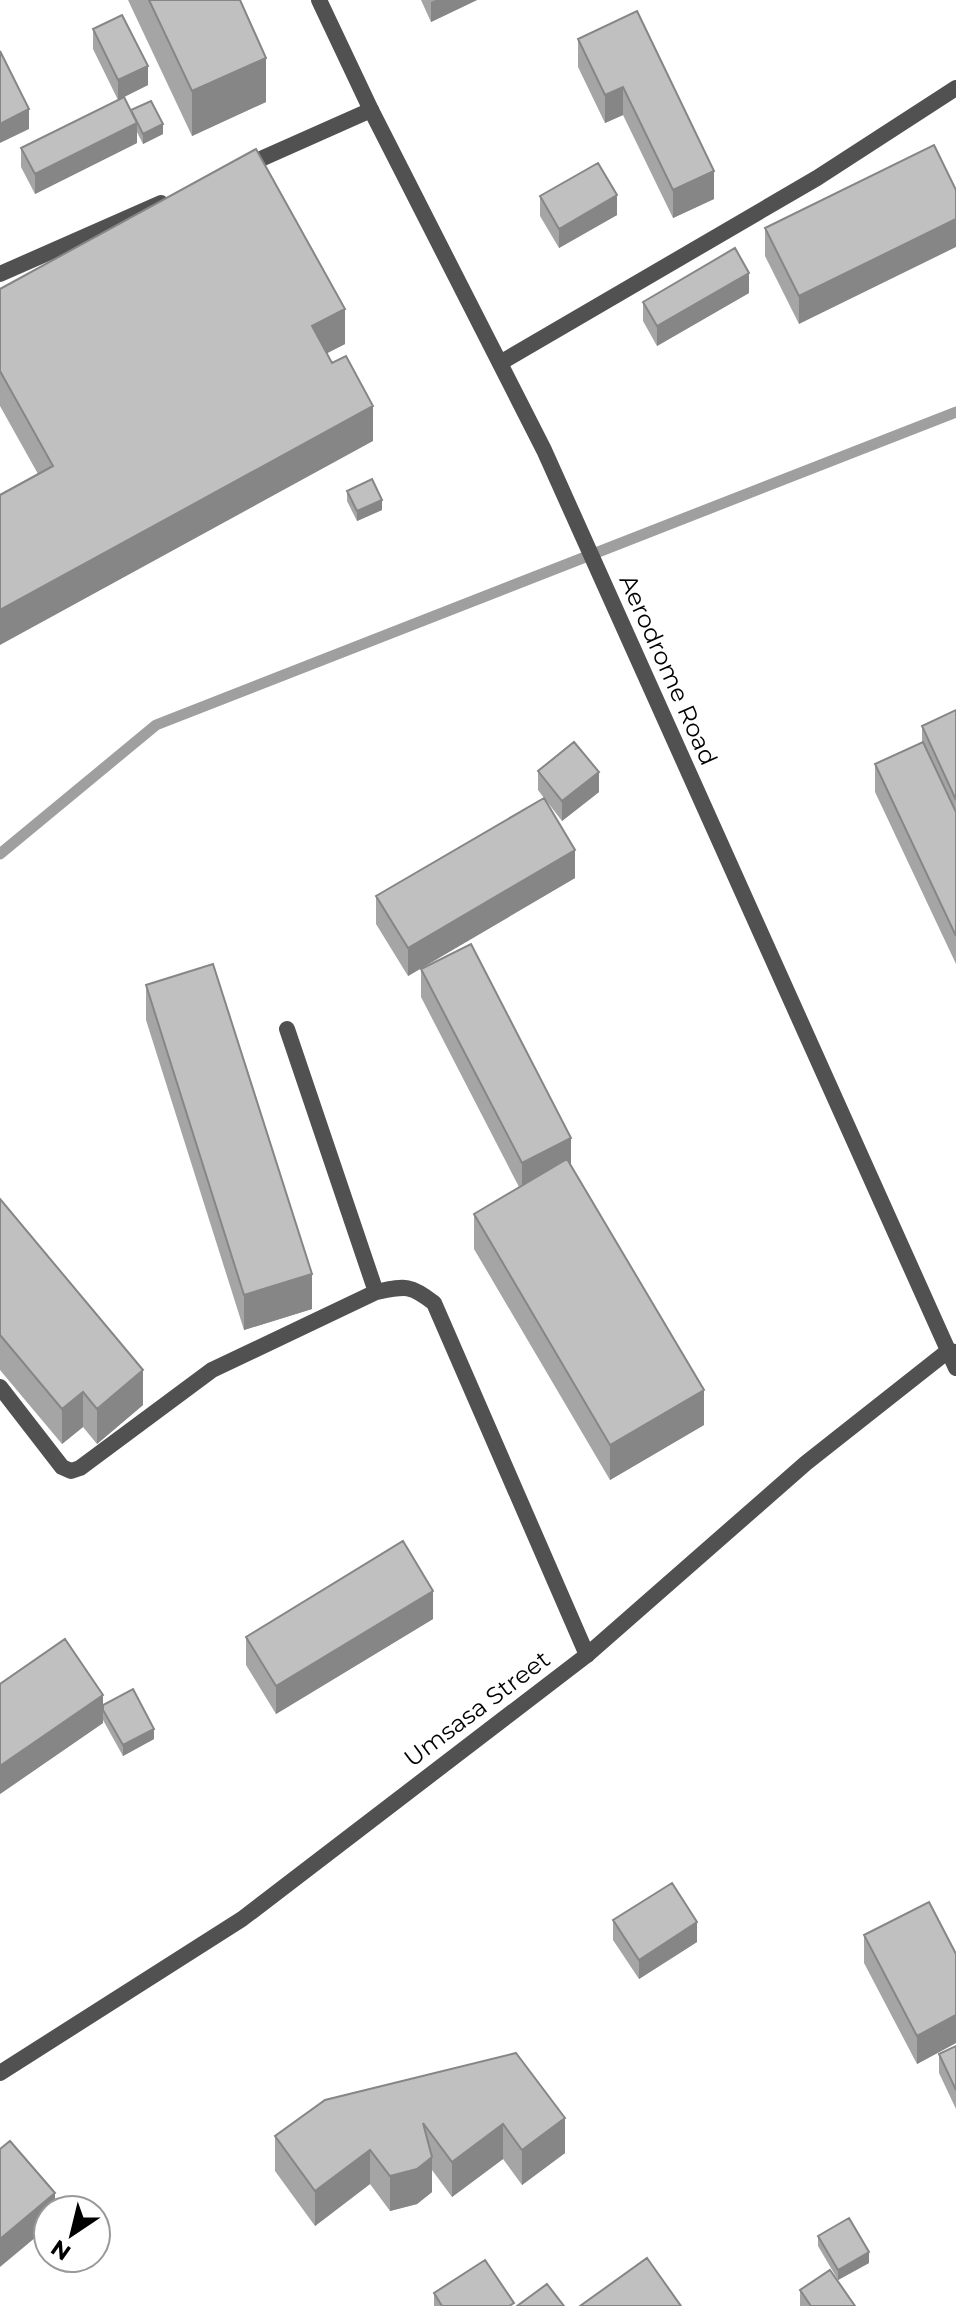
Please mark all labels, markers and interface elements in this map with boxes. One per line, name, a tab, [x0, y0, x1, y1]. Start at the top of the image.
street label: Aerodrome Road	[613, 570, 724, 770]
street label: Umsasa Street	[398, 1644, 556, 1773]
north arrow	[32, 2194, 112, 2274]
text: N	[46, 2234, 76, 2266]

